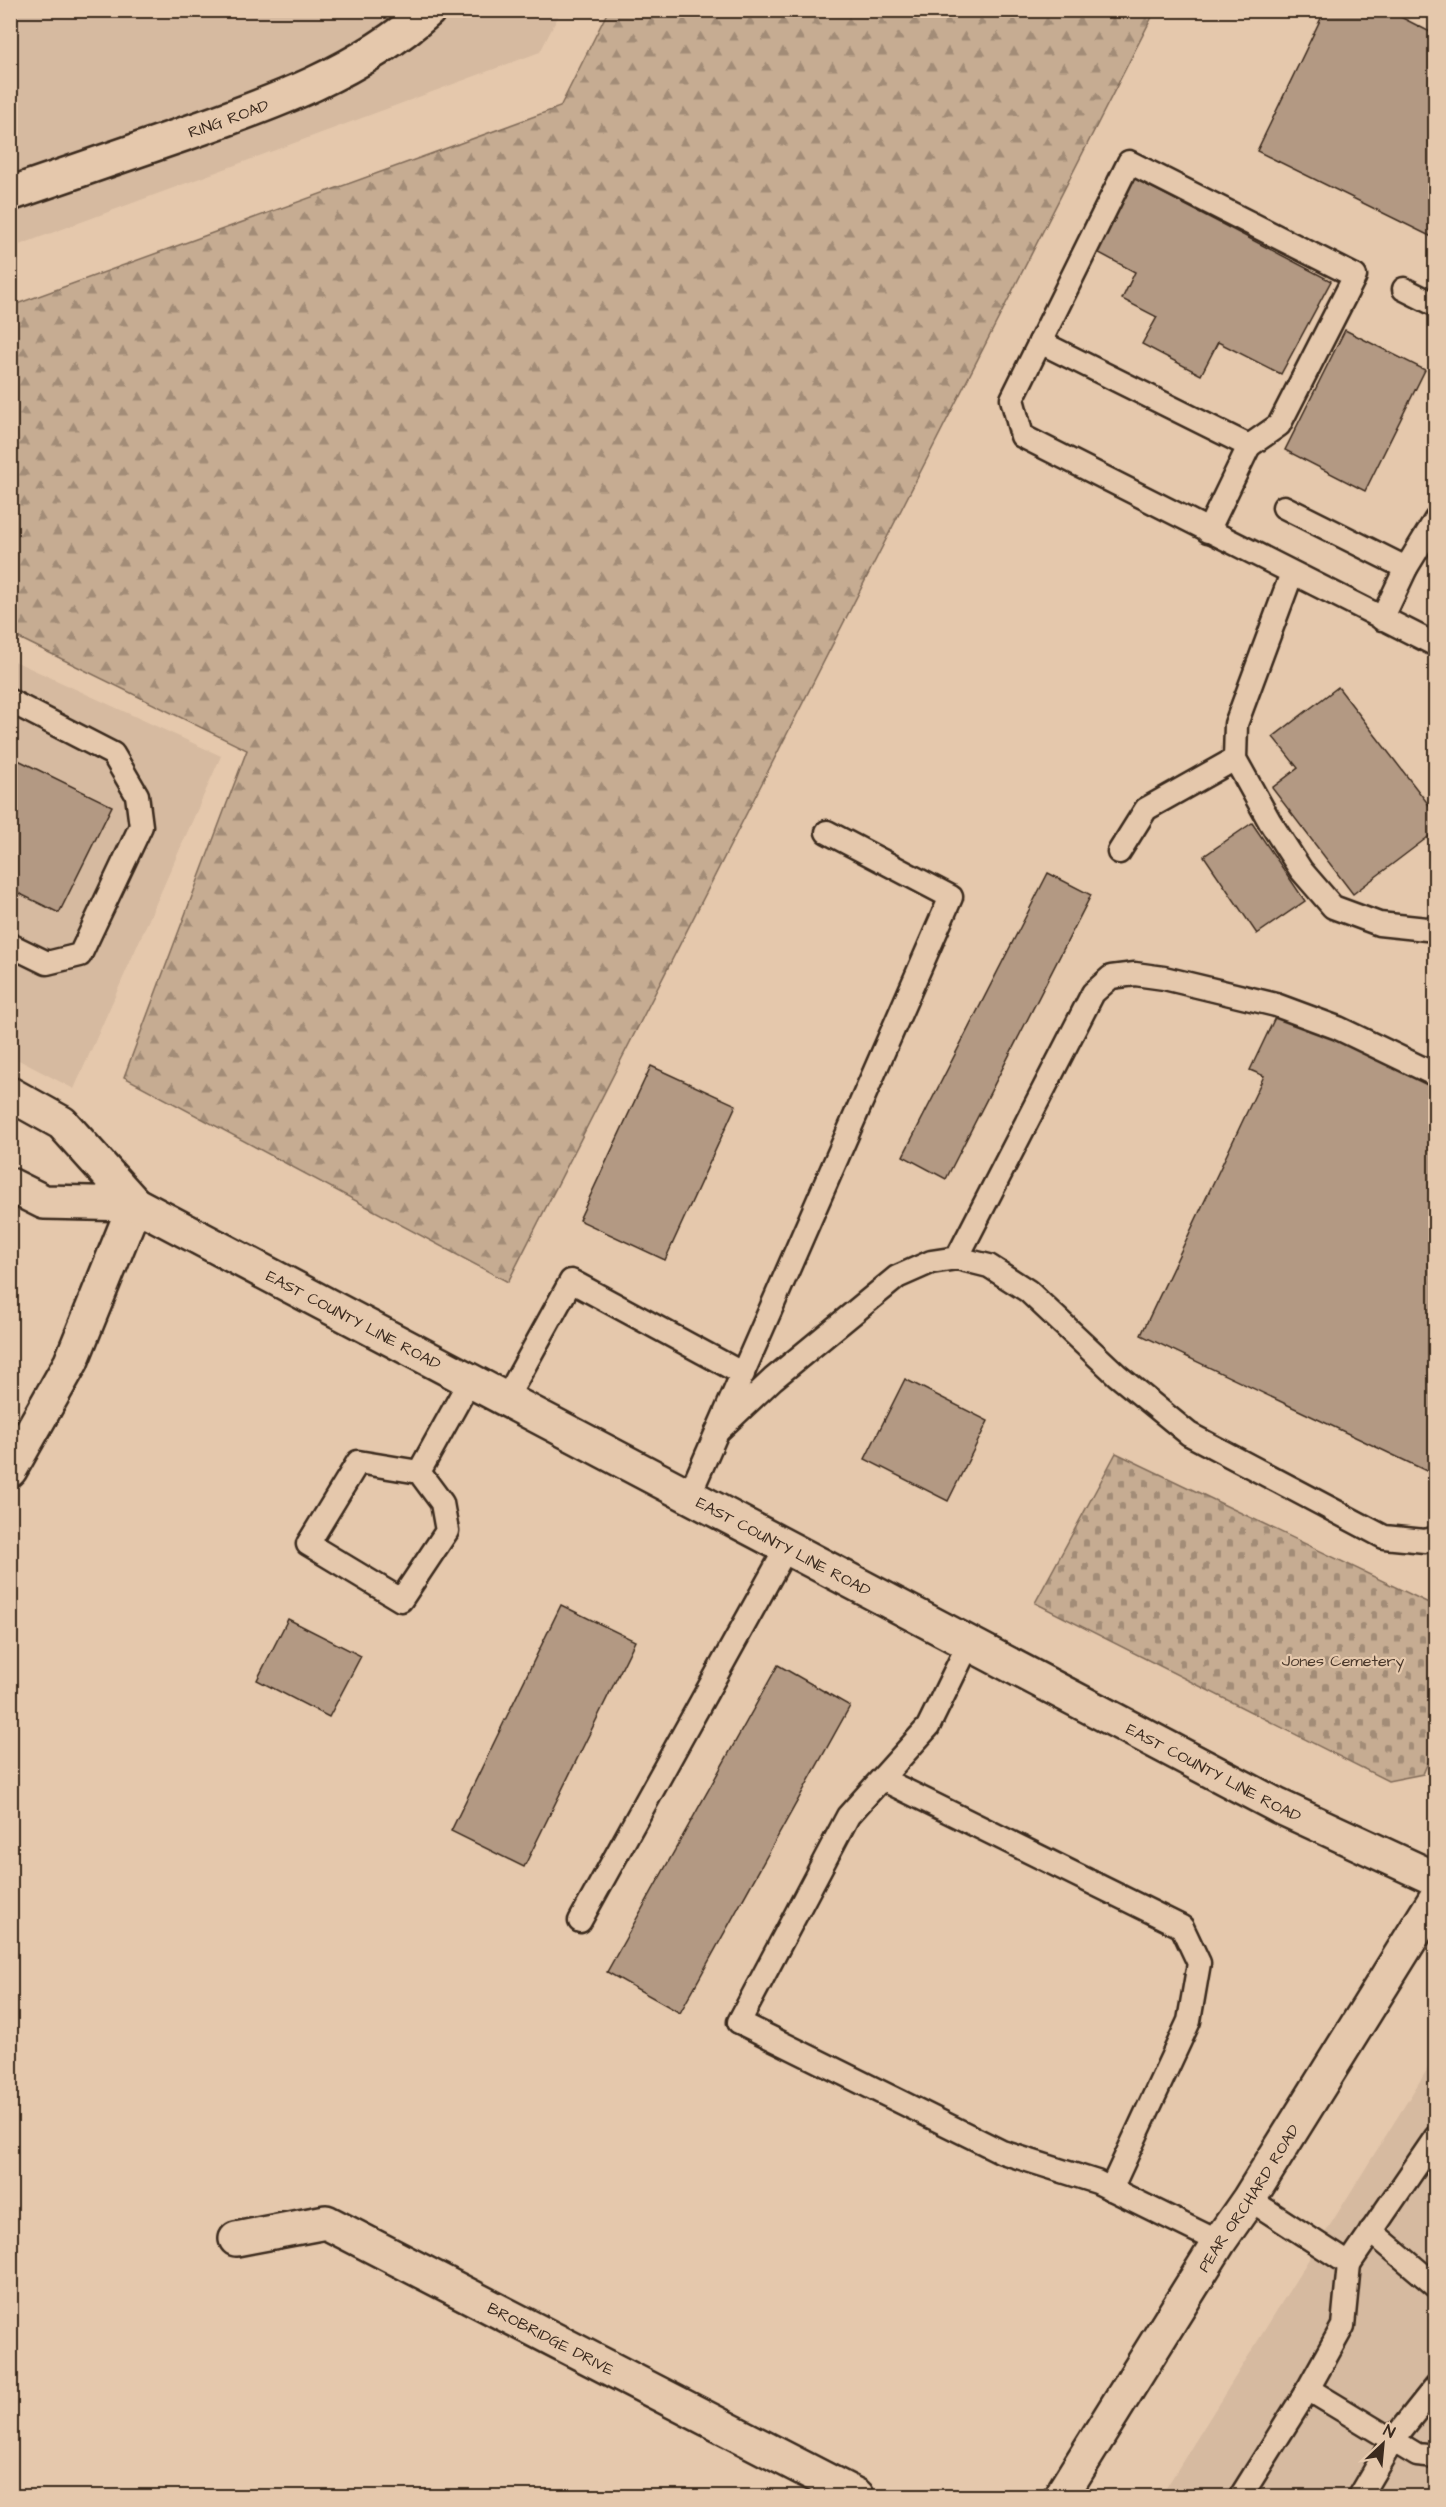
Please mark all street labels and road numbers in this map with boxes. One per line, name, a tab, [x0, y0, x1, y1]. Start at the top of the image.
street label: RING ROAD	[185, 94, 272, 144]
street label: EAST COUNTY LINE ROAD	[262, 1265, 445, 1375]
street label: EAST COUNTY LINE ROAD	[692, 1492, 875, 1602]
street label: EAST COUNTY LINE ROAD	[1122, 1718, 1305, 1827]
street label: PEAR ORCHARD ROAD	[1193, 2120, 1305, 2276]
street label: BROBRIDGE DRIVE	[484, 2297, 618, 2381]

